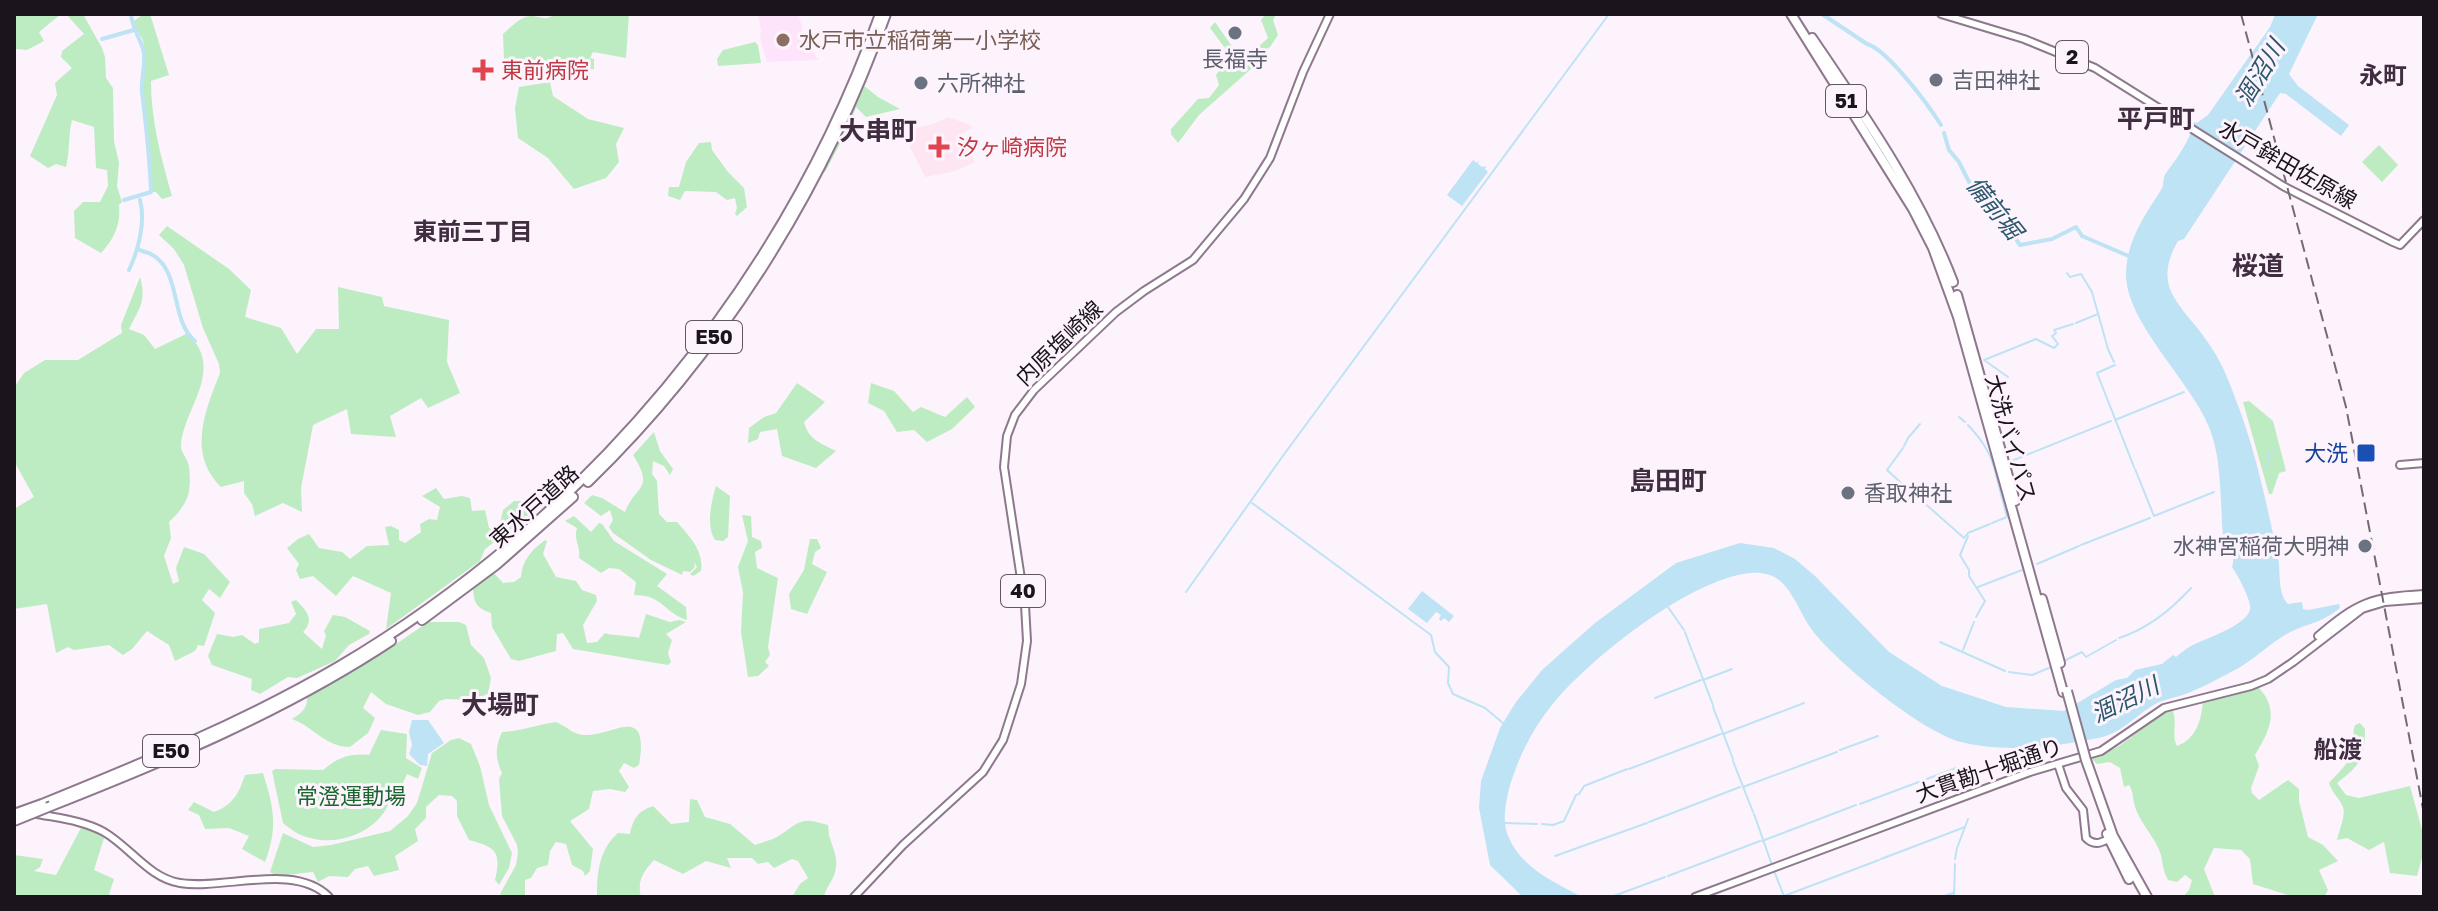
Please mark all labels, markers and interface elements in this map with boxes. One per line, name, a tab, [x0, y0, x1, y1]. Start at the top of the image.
marker: 長福寺	[1226, 24, 1244, 42]
place label: 水戸市立稲荷第一小学校	[799, 26, 1041, 53]
marker: 水戸市立稲荷第一小学校	[774, 31, 792, 49]
water label: 涸沼川	[2228, 31, 2291, 111]
road number: 2	[2056, 41, 2088, 73]
place label: 長福寺	[1202, 45, 1268, 72]
place label: 東前病院	[501, 56, 589, 83]
marker: 東前病院	[472, 59, 494, 81]
district label: 永町	[2359, 60, 2407, 89]
place label: 吉田神社	[1952, 66, 2040, 93]
place label: 六所神社	[937, 69, 1025, 96]
marker: 吉田神社	[1927, 71, 1945, 89]
marker: 六所神社	[912, 74, 930, 92]
road number: 51	[1826, 85, 1866, 117]
district label: 平戸町	[2117, 103, 2195, 134]
street label: 水戸鉾田佐原線	[2215, 113, 2362, 214]
district label: 大串町	[839, 115, 917, 146]
place label: 汐ヶ崎病院	[957, 133, 1067, 160]
marker: 汐ヶ崎病院	[928, 136, 950, 158]
water label: 備前堀	[1961, 170, 2032, 247]
district label: 東前三丁目	[413, 216, 533, 245]
district label: 桜道	[2232, 250, 2284, 281]
street label: 内原塩崎線	[1010, 295, 1108, 391]
road number: E50	[686, 321, 742, 353]
street label: 大洗バイパス	[1980, 371, 2043, 505]
place label: 大洗	[2304, 439, 2348, 466]
marker: 大洗	[2355, 442, 2377, 464]
street label: 東水戸道路	[484, 459, 584, 552]
district label: 島田町	[1629, 465, 1707, 496]
place label: 香取神社	[1864, 479, 1952, 506]
marker: 香取神社	[1839, 484, 1857, 502]
place label: 水神宮稲荷大明神	[2173, 532, 2349, 559]
marker: 水神宮稲荷大明神	[2356, 537, 2374, 555]
road number: 40	[1001, 575, 1045, 607]
water label: 涸沼川	[2086, 669, 2166, 727]
district label: 大場町	[461, 689, 539, 720]
street label: 大貫勘十堀通り	[1912, 732, 2066, 807]
district label: 船渡	[2314, 734, 2362, 763]
road number: E50	[143, 735, 199, 767]
park label: 常澄運動場	[296, 782, 406, 809]

